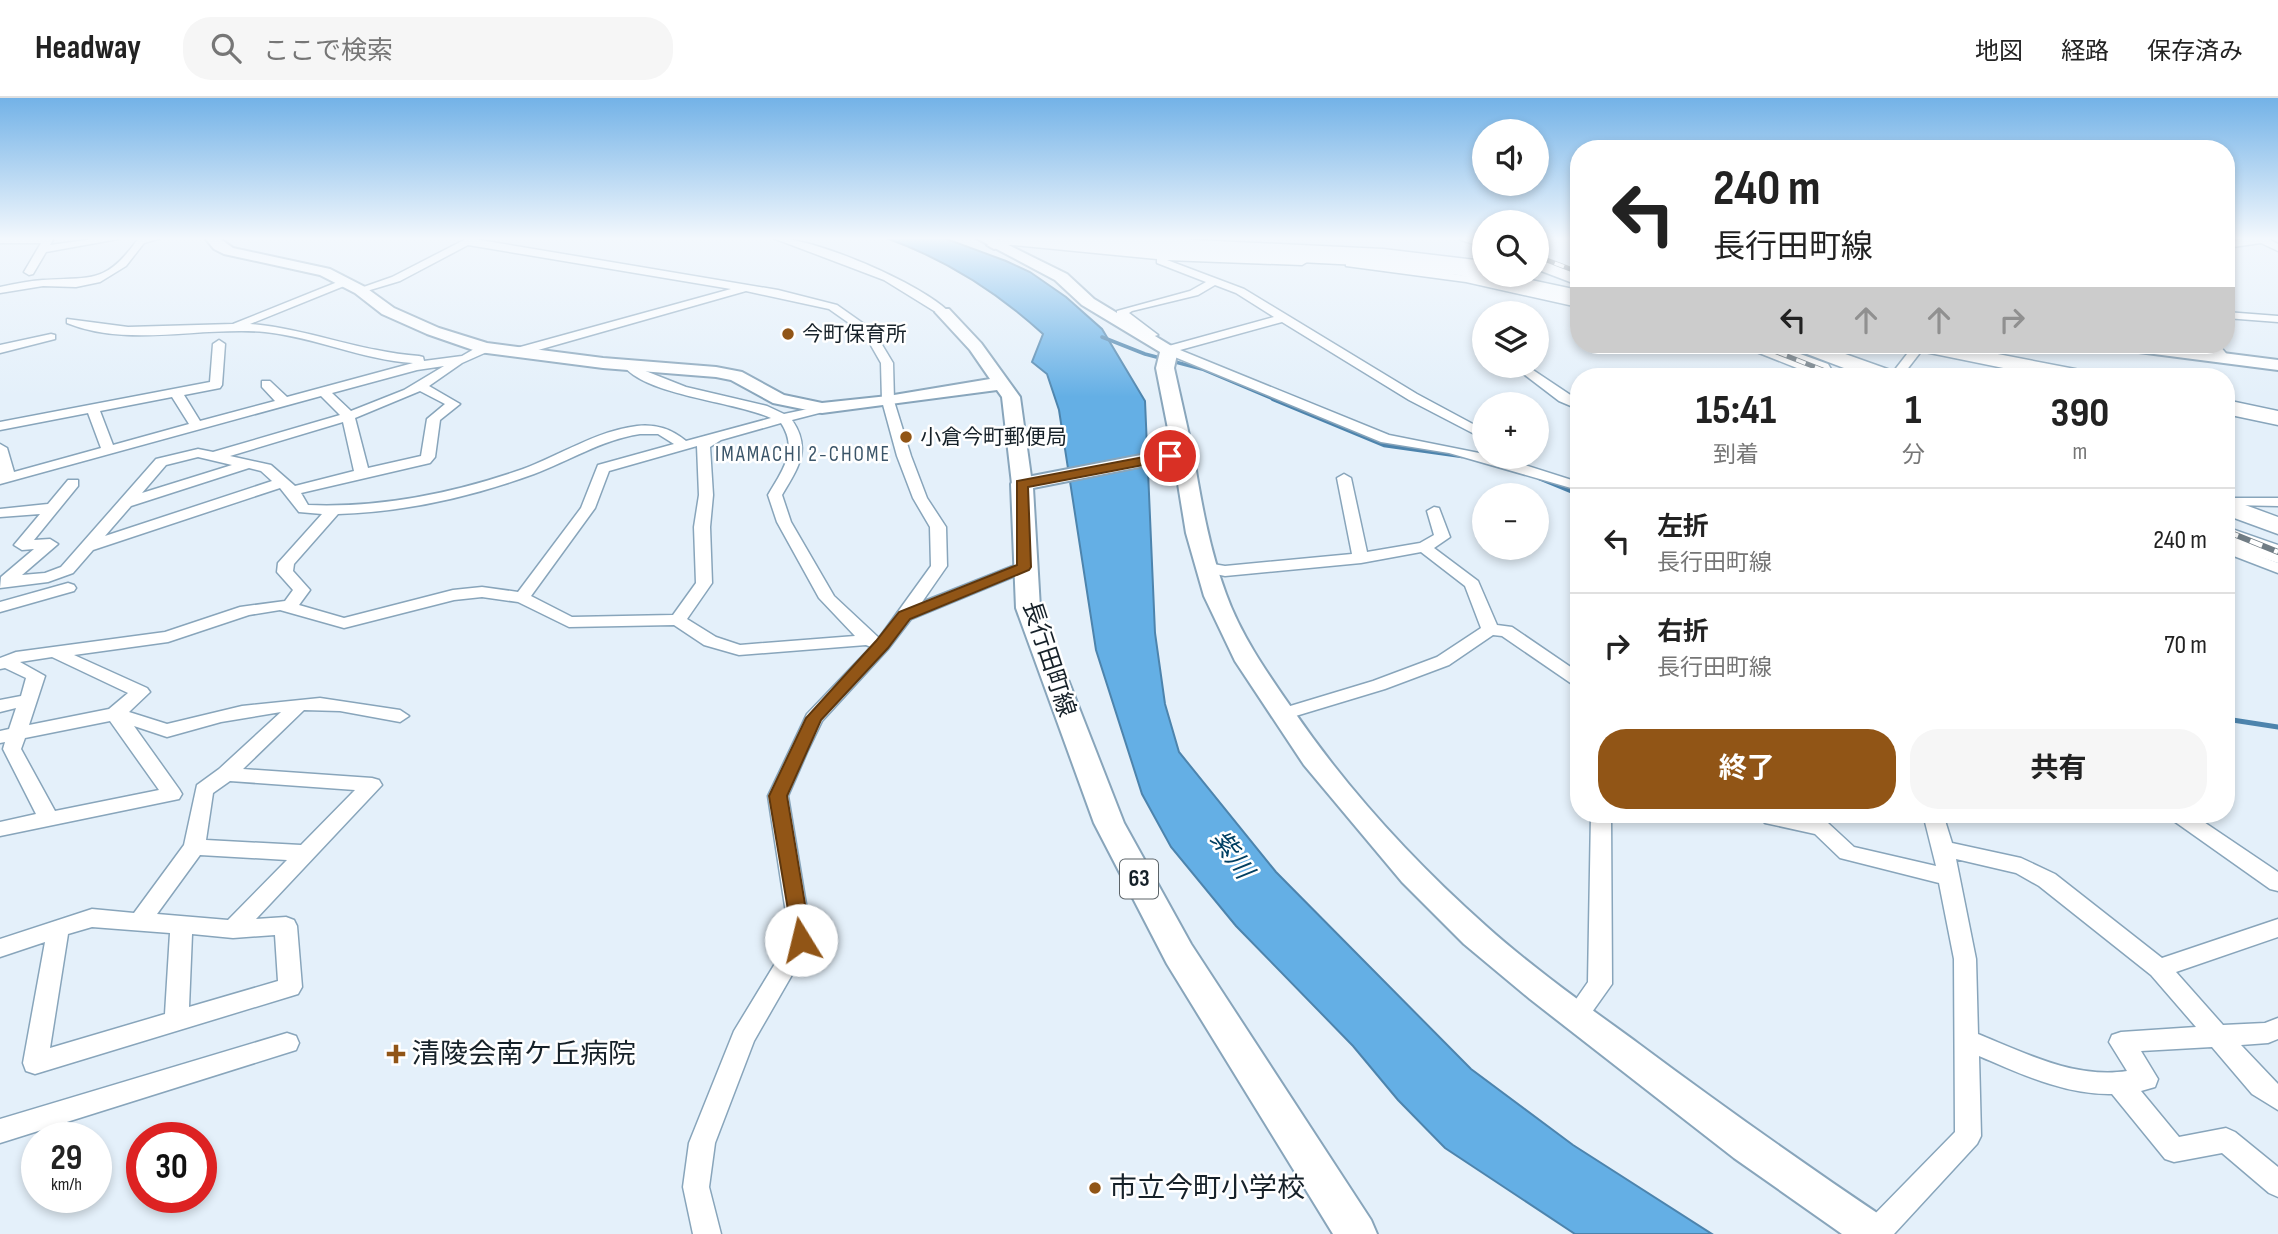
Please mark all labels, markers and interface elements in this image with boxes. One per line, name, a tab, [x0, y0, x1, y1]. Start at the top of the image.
search box	[183, 17, 673, 80]
text: Headway	[35, 28, 141, 68]
icon: search	[207, 29, 245, 67]
text: ここで検索	[263, 36, 393, 67]
text: 地図	[1975, 37, 2023, 66]
text: 経路	[2061, 37, 2109, 66]
text: 保存済み	[2147, 37, 2243, 66]
map controls	[1472, 119, 1549, 560]
button: sound	[1472, 119, 1549, 196]
text: 240 m	[1713, 160, 1821, 219]
icon: left	[1598, 168, 1689, 259]
button: search	[1472, 210, 1549, 287]
text: 長行田町線	[1713, 228, 1873, 267]
button: layers	[1472, 301, 1549, 378]
icon: left	[1774, 301, 1812, 339]
icon: ahead	[1847, 301, 1885, 339]
icon: ahead	[1920, 301, 1958, 339]
icon: right	[1993, 301, 2031, 339]
place label: 今町保育所	[802, 322, 907, 347]
marker: 今町保育所	[780, 326, 796, 342]
text: 15:41	[1696, 385, 1776, 436]
text: 1	[1905, 385, 1922, 436]
text: 390	[2051, 388, 2109, 439]
button: +	[1472, 392, 1549, 469]
place label: 小倉今町郵便局	[920, 425, 1067, 450]
pin	[1140, 426, 1200, 486]
marker: 小倉今町郵便局	[898, 429, 914, 445]
icon: arrive	[1151, 437, 1189, 475]
text: m	[2073, 438, 2087, 466]
text: 到着	[1713, 441, 1759, 469]
text: 分	[1902, 441, 1925, 469]
district label: IMAMACHI 2-CHOME	[715, 442, 891, 467]
button: −	[1472, 483, 1549, 560]
text: 左折	[1657, 512, 1709, 543]
icon: left	[1598, 522, 1636, 560]
text: 240 m	[2153, 525, 2207, 556]
text: 長行田町線	[1657, 549, 1772, 577]
street label: 長行田町線	[1017, 597, 1081, 721]
text: 右折	[1657, 617, 1709, 648]
icon: right	[1598, 627, 1636, 665]
text: 70 m	[2164, 630, 2207, 661]
text: 長行田町線	[1657, 654, 1772, 682]
button: 終了	[1598, 729, 1896, 809]
button: 共有	[1910, 729, 2207, 809]
water label: 紫川	[1203, 825, 1261, 888]
road number: 63	[1120, 860, 1158, 898]
position arrow	[764, 903, 838, 977]
place label: 清陵会南ケ丘病院	[412, 1038, 636, 1071]
marker: 清陵会南ケ丘病院	[386, 1044, 406, 1064]
speed limit sign: 30	[126, 1122, 217, 1213]
text: 29	[51, 1137, 82, 1180]
place label: 市立今町小学校	[1109, 1172, 1305, 1205]
text: km/h	[51, 1174, 82, 1195]
marker: 市立今町小学校	[1087, 1180, 1103, 1196]

